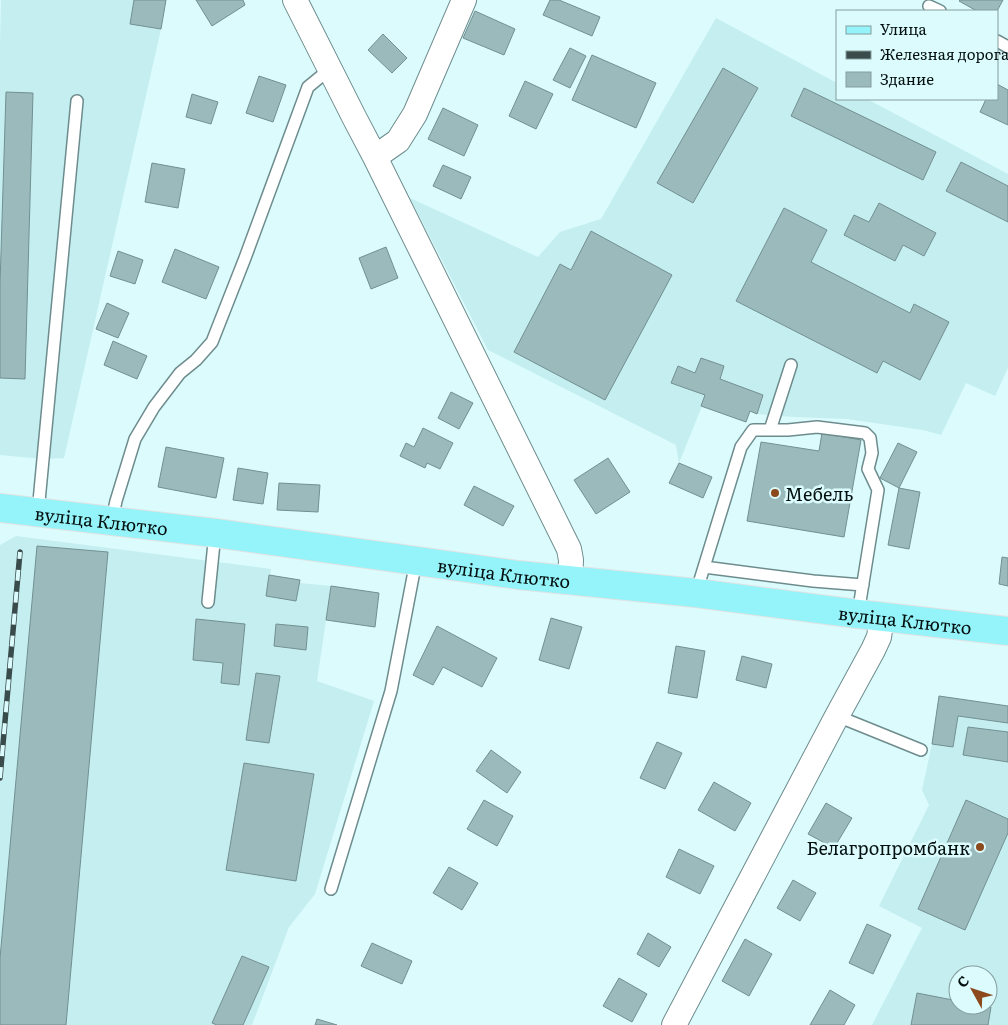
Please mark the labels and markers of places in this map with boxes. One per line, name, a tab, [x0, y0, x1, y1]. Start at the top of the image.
place label: Мебель	[785, 480, 853, 507]
marker: Мебель	[769, 487, 781, 499]
place label: Белагропромбанк	[806, 834, 970, 861]
marker: Белагропромбанк	[974, 841, 986, 853]

